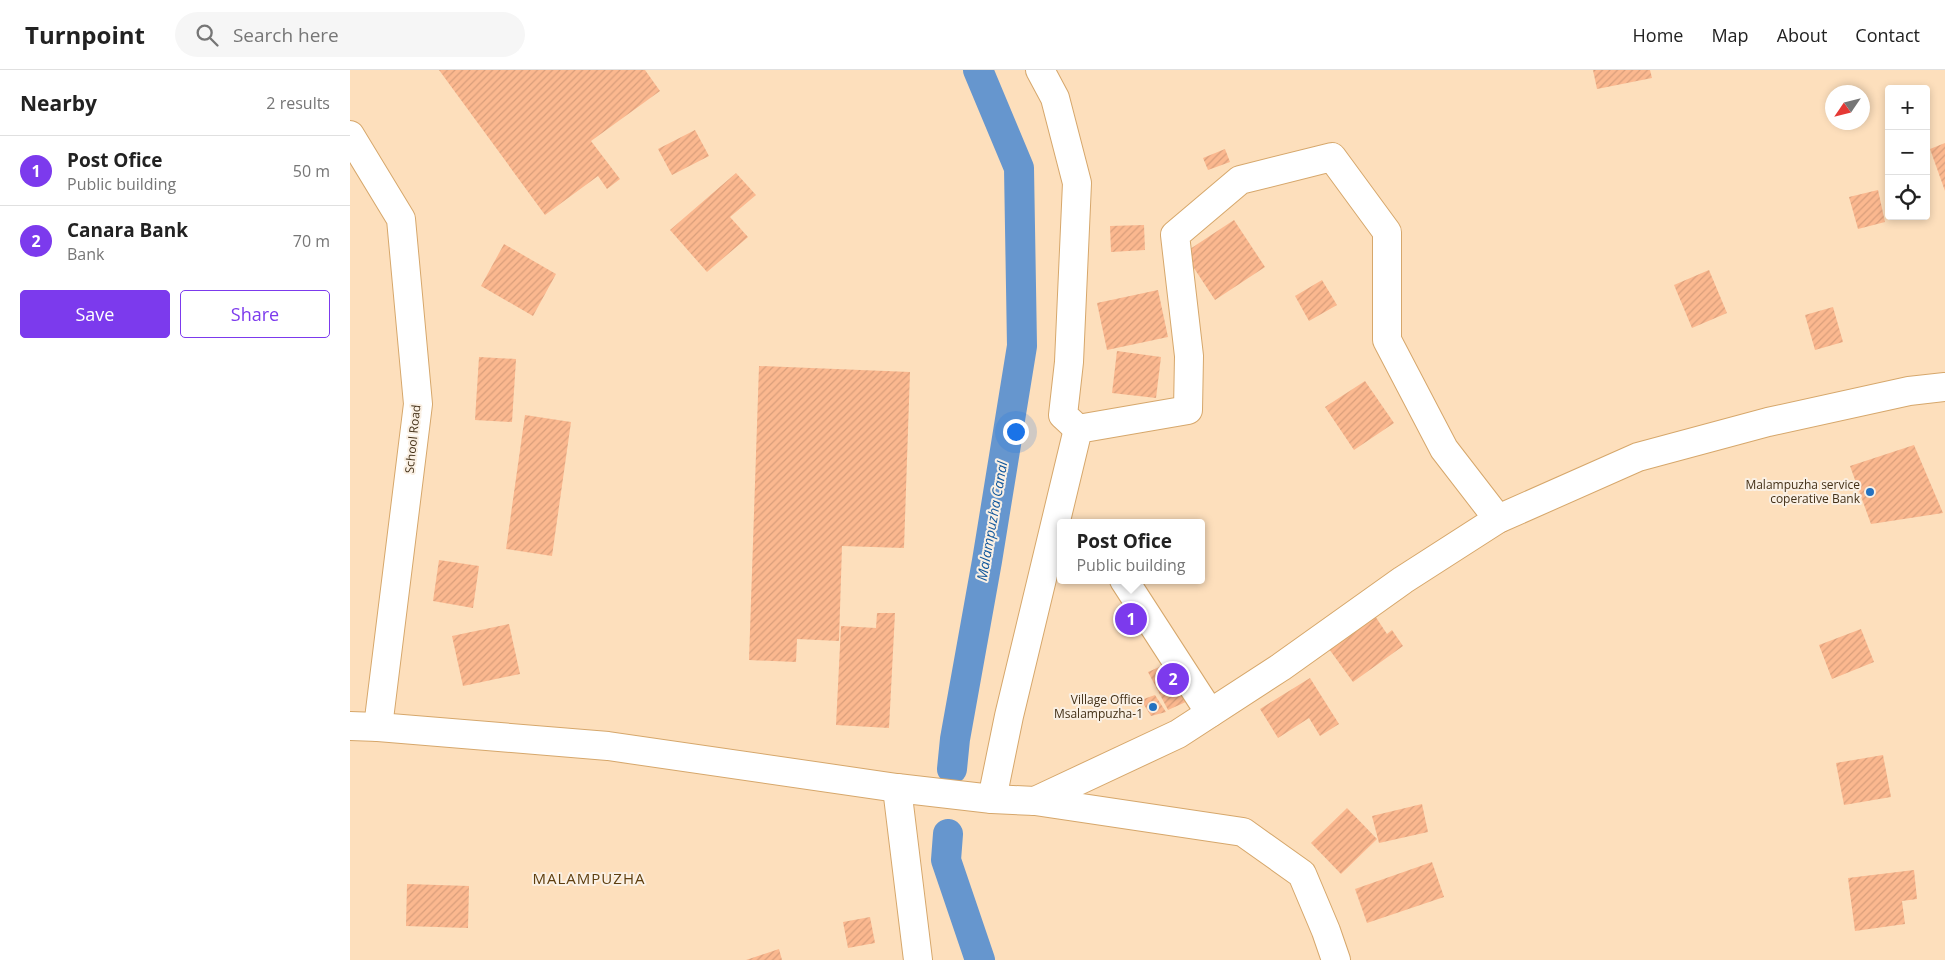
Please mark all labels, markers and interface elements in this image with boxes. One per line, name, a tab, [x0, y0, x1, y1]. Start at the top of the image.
search box	[175, 12, 525, 57]
text: Turnpoint	[25, 18, 145, 51]
icon: search	[193, 21, 221, 49]
text: Search here	[233, 22, 339, 48]
text: Home	[1633, 23, 1683, 47]
text: Map	[1711, 23, 1749, 47]
text: About	[1777, 23, 1827, 47]
text: Contact	[1855, 23, 1920, 47]
north arrow	[1825, 85, 1870, 130]
map controls	[1885, 85, 1930, 220]
button: +	[1885, 85, 1930, 130]
text: Nearby	[20, 89, 97, 117]
text: 2 results	[266, 92, 330, 114]
button: −	[1885, 130, 1930, 175]
text: Post Ofice	[67, 147, 163, 173]
text: 1	[31, 160, 41, 182]
text: 50 m	[293, 160, 330, 182]
text: Public building	[67, 173, 176, 195]
button: locate	[1885, 175, 1930, 220]
text: Canara Bank	[67, 217, 188, 243]
text: 2	[31, 230, 41, 252]
text: 70 m	[293, 230, 330, 252]
text: Bank	[67, 243, 104, 265]
button: Save	[20, 290, 170, 338]
button: Share	[180, 290, 330, 338]
street label: School Road	[400, 404, 425, 474]
your location	[1003, 419, 1029, 445]
water label: Malampuzha Canal	[972, 459, 1011, 582]
place label: Malampuzha service coperative Bank	[1745, 476, 1861, 507]
marker: Malampuzha service coperative Bank	[1864, 486, 1876, 498]
popup	[1057, 519, 1205, 584]
text: Post Ofice	[1076, 528, 1172, 554]
text: Public building	[1076, 554, 1186, 576]
pin: 1	[1115, 600, 1147, 638]
pin: 2	[1157, 660, 1189, 698]
place label: Village Office Msalampuzha-1	[1054, 691, 1143, 722]
marker: Village Office Msalampuzha-1	[1147, 701, 1159, 713]
district label: MALAMPUZHA	[533, 868, 645, 888]

